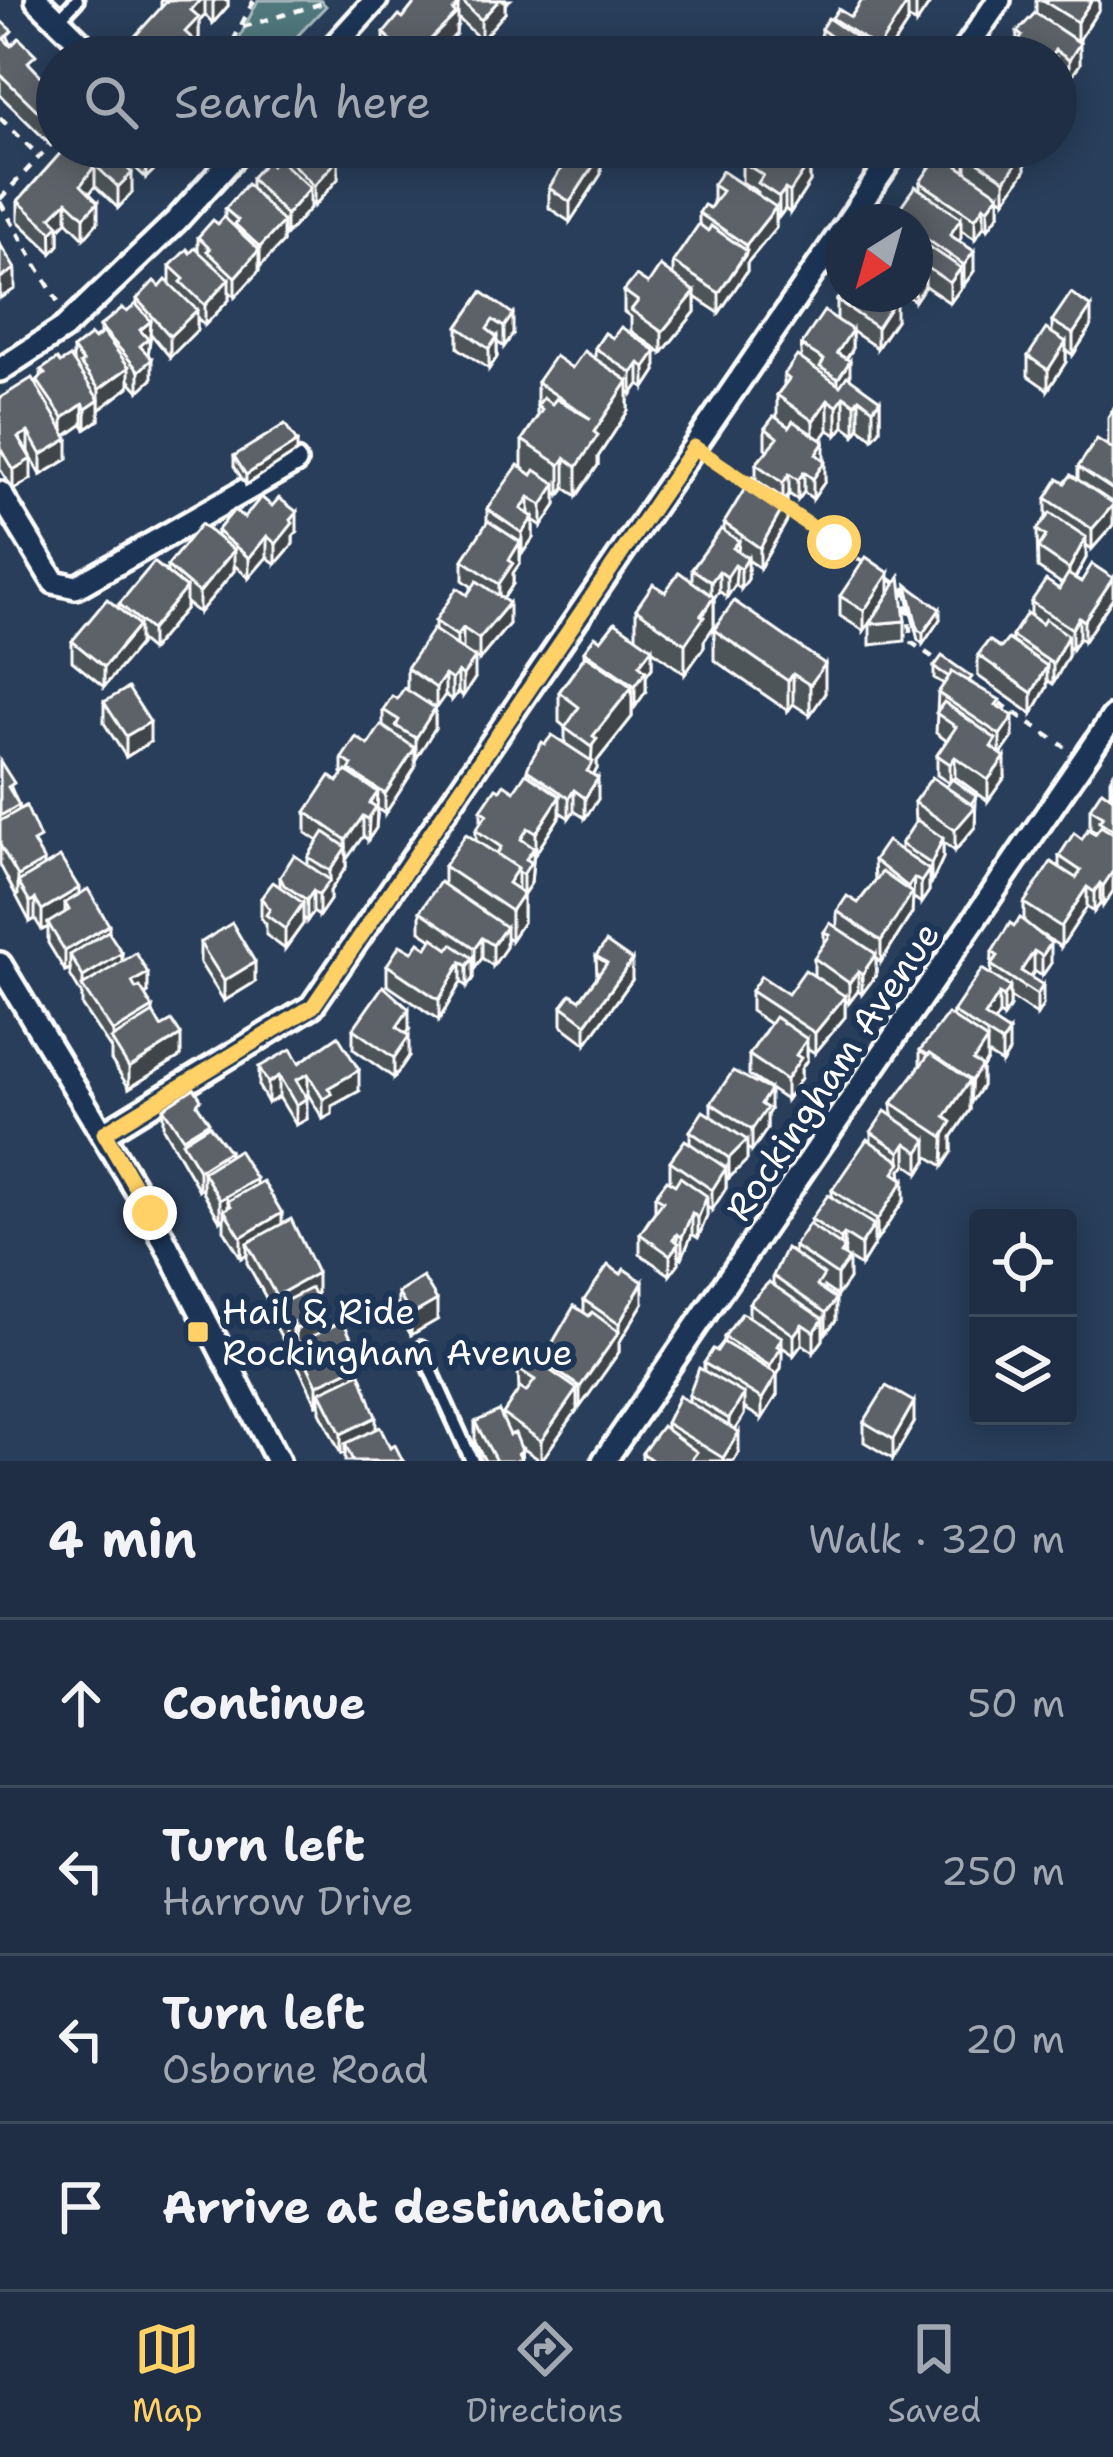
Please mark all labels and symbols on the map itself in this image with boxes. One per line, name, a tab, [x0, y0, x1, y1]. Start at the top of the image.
north arrow	[825, 204, 933, 312]
route start	[807, 515, 861, 569]
street label: Rockingham Avenue	[714, 912, 951, 1230]
route end	[123, 1186, 177, 1240]
place label: Hail & Ride Rockingham Avenue	[222, 1287, 573, 1377]
marker: Hail & Ride Rockingham Avenue	[185, 1319, 211, 1345]

